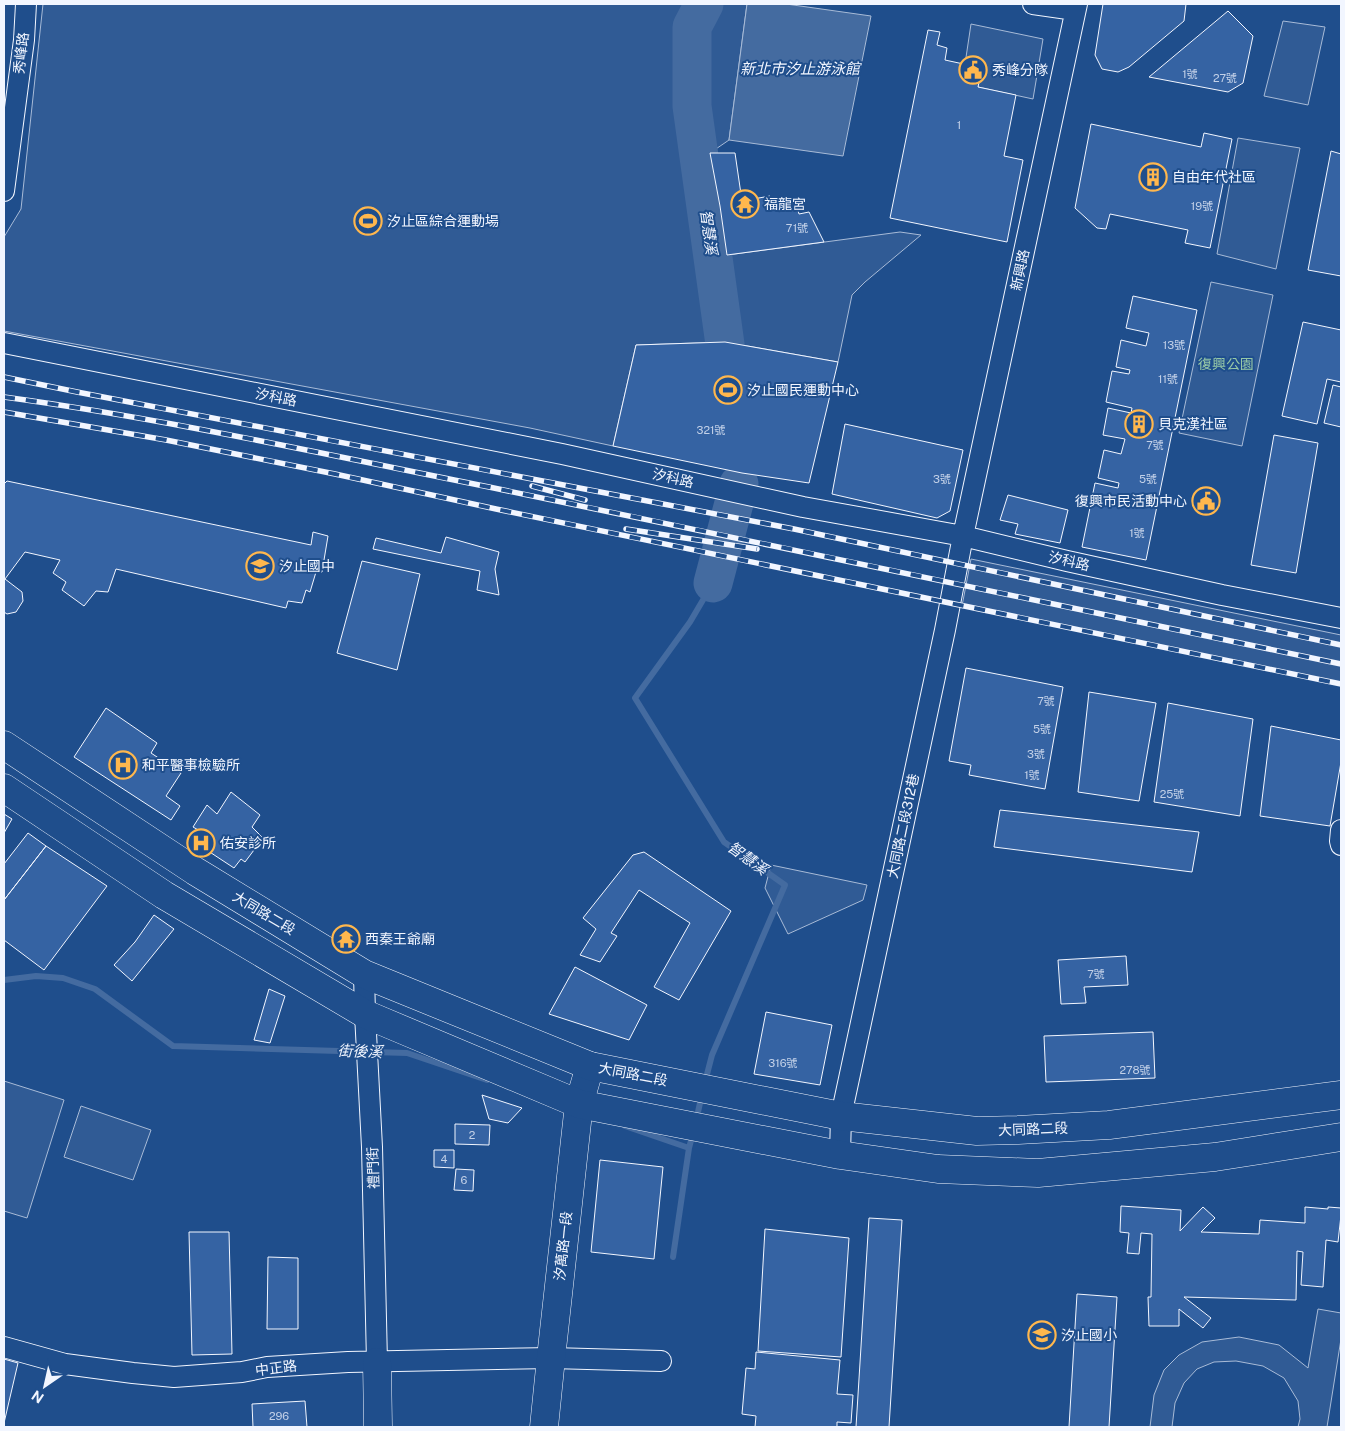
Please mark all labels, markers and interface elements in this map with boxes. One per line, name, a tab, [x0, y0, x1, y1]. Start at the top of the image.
street label: 秀峰路	[11, 31, 31, 75]
public building icon: 秀峰分隊	[958, 55, 988, 85]
water label: 新北市汐止游泳館	[740, 60, 862, 77]
place label: 秀峰分隊	[992, 62, 1048, 78]
house number: 1號	[1182, 68, 1198, 80]
house number: 27號	[1213, 72, 1237, 84]
house number: 1	[957, 119, 961, 131]
building icon: 自由年代社區	[1138, 162, 1168, 192]
place label: 自由年代社區	[1172, 169, 1256, 185]
temple icon: 福龍宮	[730, 189, 760, 219]
place label: 福龍宮	[764, 196, 806, 212]
house number: 19號	[1191, 200, 1213, 212]
sports icon: 汐止區綜合運動場	[353, 206, 383, 236]
water label: 智慧溪	[697, 209, 721, 257]
place label: 汐止區綜合運動場	[387, 213, 499, 229]
house number: 71號	[786, 222, 808, 234]
street label: 新興路	[1008, 248, 1032, 292]
house number: 13號	[1163, 339, 1185, 351]
park label: 復興公園	[1198, 356, 1254, 372]
house number: 11號	[1158, 373, 1178, 385]
sports icon: 汐止國民運動中心	[713, 375, 743, 405]
place label: 汐止國民運動中心	[747, 382, 859, 398]
street label: 汐科路	[254, 385, 298, 409]
building icon: 貝克漢社區	[1124, 409, 1154, 439]
place label: 貝克漢社區	[1158, 416, 1228, 432]
house number: 321號	[697, 424, 725, 436]
house number: 7號	[1146, 439, 1164, 451]
street label: 汐科路	[651, 465, 695, 491]
house number: 3號	[933, 473, 951, 485]
house number: 5號	[1139, 473, 1157, 485]
public building icon: 復興市民活動中心	[1191, 486, 1221, 516]
place label: 復興市民活動中心	[1075, 493, 1187, 509]
house number: 1號	[1129, 527, 1145, 539]
street label: 汐科路	[1047, 548, 1091, 574]
school or university icon: 汐止國中	[245, 551, 275, 581]
place label: 汐止國中	[279, 558, 335, 574]
house number: 7號	[1037, 695, 1055, 707]
house number: 5號	[1033, 723, 1051, 735]
house number: 3號	[1027, 748, 1045, 760]
hospital icon: 和平醫事檢驗所	[108, 750, 138, 780]
place label: 和平醫事檢驗所	[142, 757, 240, 773]
house number: 1號	[1024, 769, 1040, 781]
street label: 大同路二段312巷	[884, 772, 922, 880]
house number: 25號	[1160, 788, 1184, 800]
hospital icon: 佑安診所	[186, 828, 216, 858]
place label: 佑安診所	[220, 835, 276, 851]
water label: 智慧溪	[725, 838, 773, 879]
street label: 大同路二段	[230, 888, 298, 938]
temple icon: 西秦王爺廟	[331, 924, 361, 954]
place label: 西秦王爺廟	[365, 931, 435, 947]
house number: 7號	[1087, 968, 1105, 980]
water label: 街後溪	[337, 1042, 385, 1060]
house number: 316號	[768, 1057, 798, 1069]
street label: 大同路二段	[597, 1059, 669, 1089]
house number: 278號	[1119, 1064, 1151, 1076]
street label: 大同路二段	[998, 1120, 1068, 1138]
house number: 2	[469, 1129, 476, 1141]
street label: 禮門街	[364, 1147, 382, 1189]
house number: 4	[441, 1153, 448, 1165]
house number: 6	[461, 1174, 468, 1186]
street label: 汐萬路一段	[551, 1210, 575, 1282]
school or university icon: 汐止國小	[1027, 1320, 1057, 1350]
place label: 汐止國小	[1061, 1327, 1117, 1343]
street label: 中正路	[254, 1358, 298, 1378]
north arrow	[20, 1361, 70, 1411]
text: N	[29, 1387, 47, 1406]
house number: 296	[269, 1410, 289, 1422]

